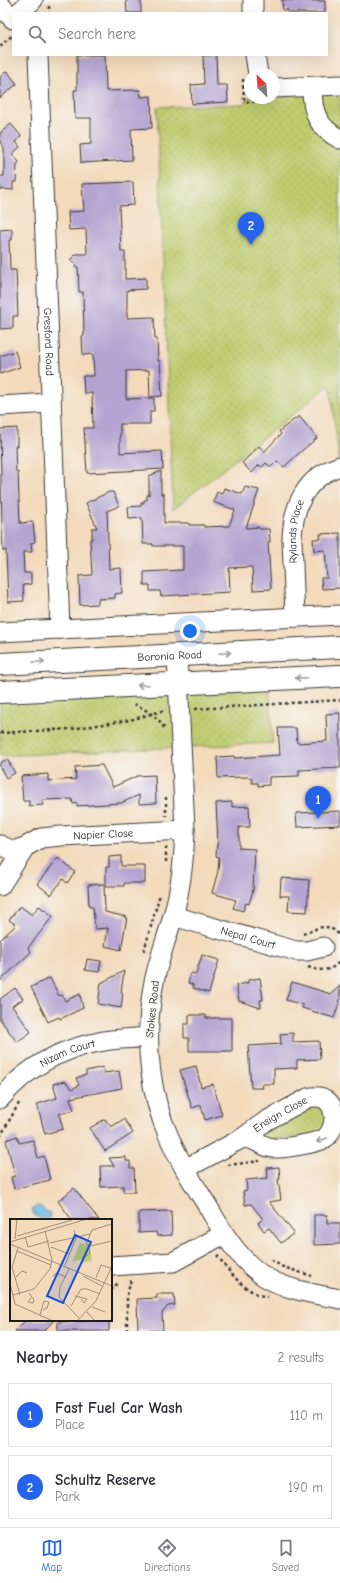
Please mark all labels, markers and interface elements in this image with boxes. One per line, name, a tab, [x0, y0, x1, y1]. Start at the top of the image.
search box	[12, 12, 328, 56]
icon: search	[26, 23, 48, 45]
text: Search here	[58, 25, 136, 43]
north arrow	[244, 68, 280, 104]
pin: 2	[238, 212, 264, 245]
street label: Gresford Road	[41, 307, 56, 376]
street label: Rylands Place	[286, 497, 307, 564]
your location	[180, 621, 200, 641]
street label: Boronia Road	[137, 648, 202, 664]
one-way arrow	[218, 649, 231, 656]
one-way arrow	[32, 658, 45, 665]
one-way arrow	[295, 674, 308, 681]
one-way arrow	[137, 682, 150, 689]
pin: 1	[305, 786, 331, 819]
street label: Napier Close	[73, 826, 134, 842]
street label: Nepal Court	[219, 924, 277, 952]
street label: Stokes Road	[143, 980, 162, 1038]
street label: Nizam Court	[37, 1037, 97, 1070]
street label: Ensign Close	[251, 1093, 310, 1135]
one-way arrow	[317, 1136, 329, 1144]
inset map	[10, 1219, 112, 1321]
text: Nearby	[16, 1348, 67, 1367]
text: 2 results	[277, 1350, 324, 1365]
text: Fast Fuel Car Wash	[55, 1399, 183, 1417]
text: 1	[27, 1408, 33, 1423]
text: 110 m	[290, 1408, 323, 1423]
text: Place	[55, 1417, 85, 1432]
text: Schultz Reserve	[55, 1471, 156, 1489]
text: 2	[27, 1480, 33, 1495]
text: 190 m	[288, 1480, 323, 1495]
text: Park	[55, 1489, 80, 1504]
tab: Map	[41, 1537, 63, 1574]
tab: Directions	[144, 1537, 191, 1574]
tab: Saved	[272, 1537, 299, 1574]

